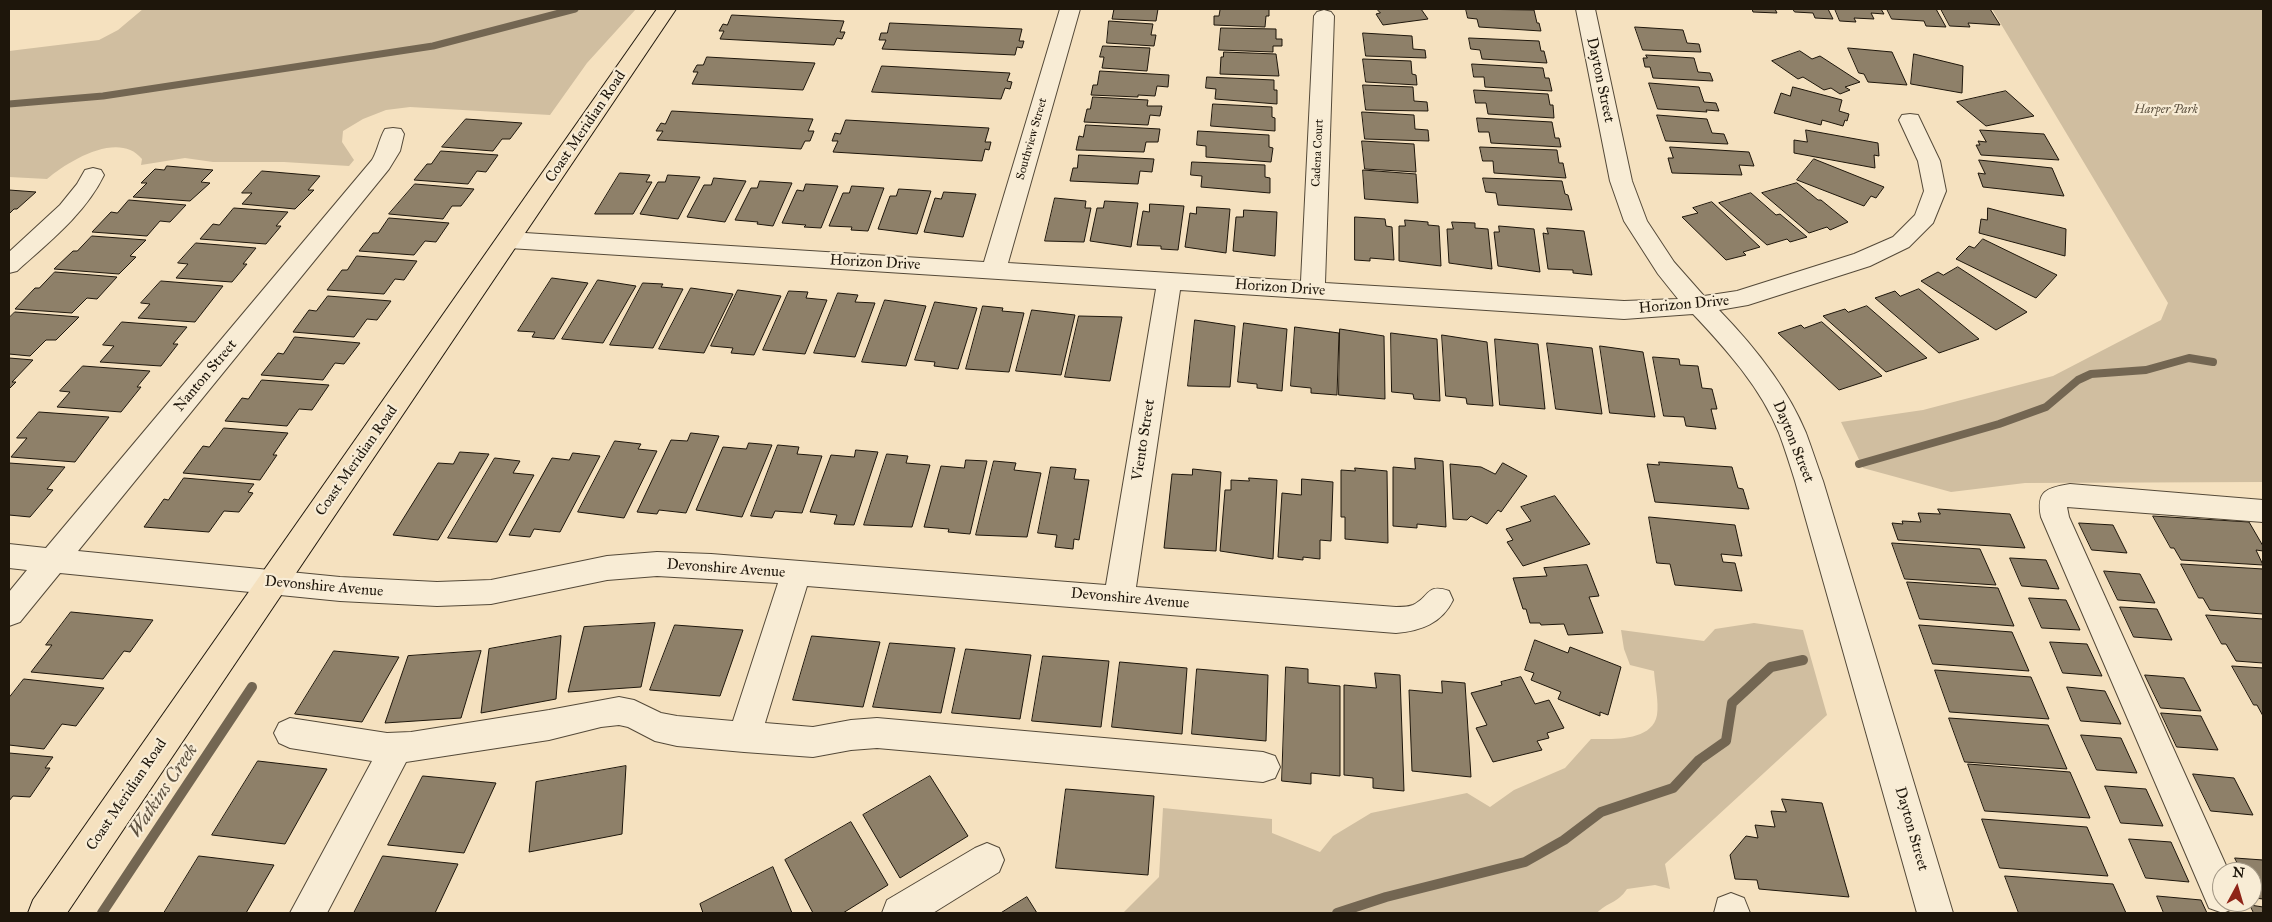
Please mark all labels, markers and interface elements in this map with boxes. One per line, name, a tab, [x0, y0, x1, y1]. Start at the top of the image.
street label: Dayton Street	[1582, 36, 1618, 124]
street label: Coast Meridian Road	[542, 68, 630, 186]
street label: Southview Street	[1013, 96, 1051, 182]
park label: Harper Park	[2134, 103, 2198, 117]
street label: Cadena Court	[1309, 119, 1327, 187]
street label: Horizon Drive	[829, 252, 921, 274]
street label: Horizon Drive	[1234, 276, 1326, 300]
street label: Horizon Drive	[1638, 292, 1730, 318]
street label: Nanton Street	[171, 336, 241, 416]
street label: Viento Street	[1129, 398, 1159, 482]
street label: Dayton Street	[1768, 398, 1818, 486]
street label: Coast Meridian Road	[312, 402, 402, 520]
street label: Devonshire Avenue	[666, 556, 786, 582]
street label: Devonshire Avenue	[264, 573, 384, 601]
street label: Devonshire Avenue	[1070, 585, 1190, 613]
street label: Coast Meridian Road	[83, 736, 171, 854]
water label: Watkins Creek	[124, 740, 204, 842]
street label: Dayton Street	[1890, 785, 1932, 873]
north arrow	[2212, 862, 2262, 912]
text: N	[2232, 864, 2245, 882]

